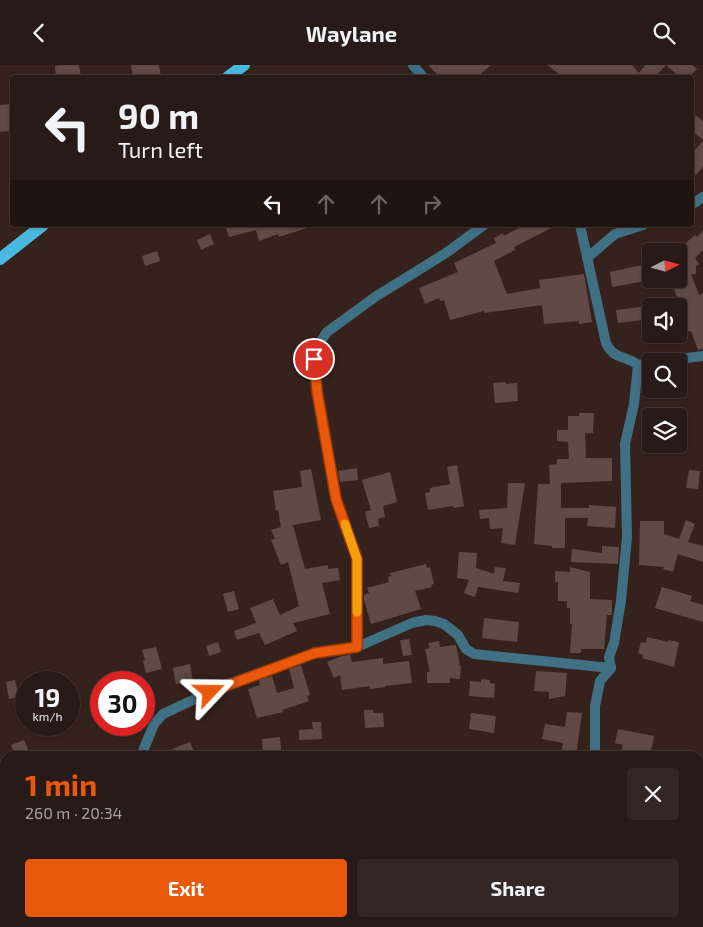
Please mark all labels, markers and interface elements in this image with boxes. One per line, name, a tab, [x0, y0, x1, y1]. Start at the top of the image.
icon: back	[25, 19, 53, 47]
icon: search	[650, 19, 678, 47]
text: Waylane	[306, 20, 397, 46]
text: 90 m	[118, 94, 199, 136]
icon: left	[35, 95, 100, 160]
text: Turn left	[118, 136, 203, 162]
icon: left	[259, 190, 287, 218]
icon: ahead	[312, 190, 340, 218]
icon: ahead	[365, 190, 393, 218]
icon: right	[418, 190, 446, 218]
north arrow	[642, 243, 688, 287]
map controls	[642, 243, 687, 453]
button: sound	[642, 298, 687, 343]
pin	[293, 338, 335, 380]
icon: arrive	[300, 345, 328, 373]
button: search	[642, 353, 687, 398]
button: layers	[642, 408, 687, 453]
position arrow	[183, 665, 235, 717]
speed limit sign: 30	[90, 671, 155, 736]
text: 19	[35, 682, 60, 712]
text: km/h	[33, 709, 62, 723]
text: 1 min	[25, 766, 97, 802]
button: close	[627, 768, 679, 820]
text: 260 m · 20:34	[25, 803, 122, 822]
button: Exit	[25, 859, 347, 917]
button: Share	[357, 859, 679, 917]

